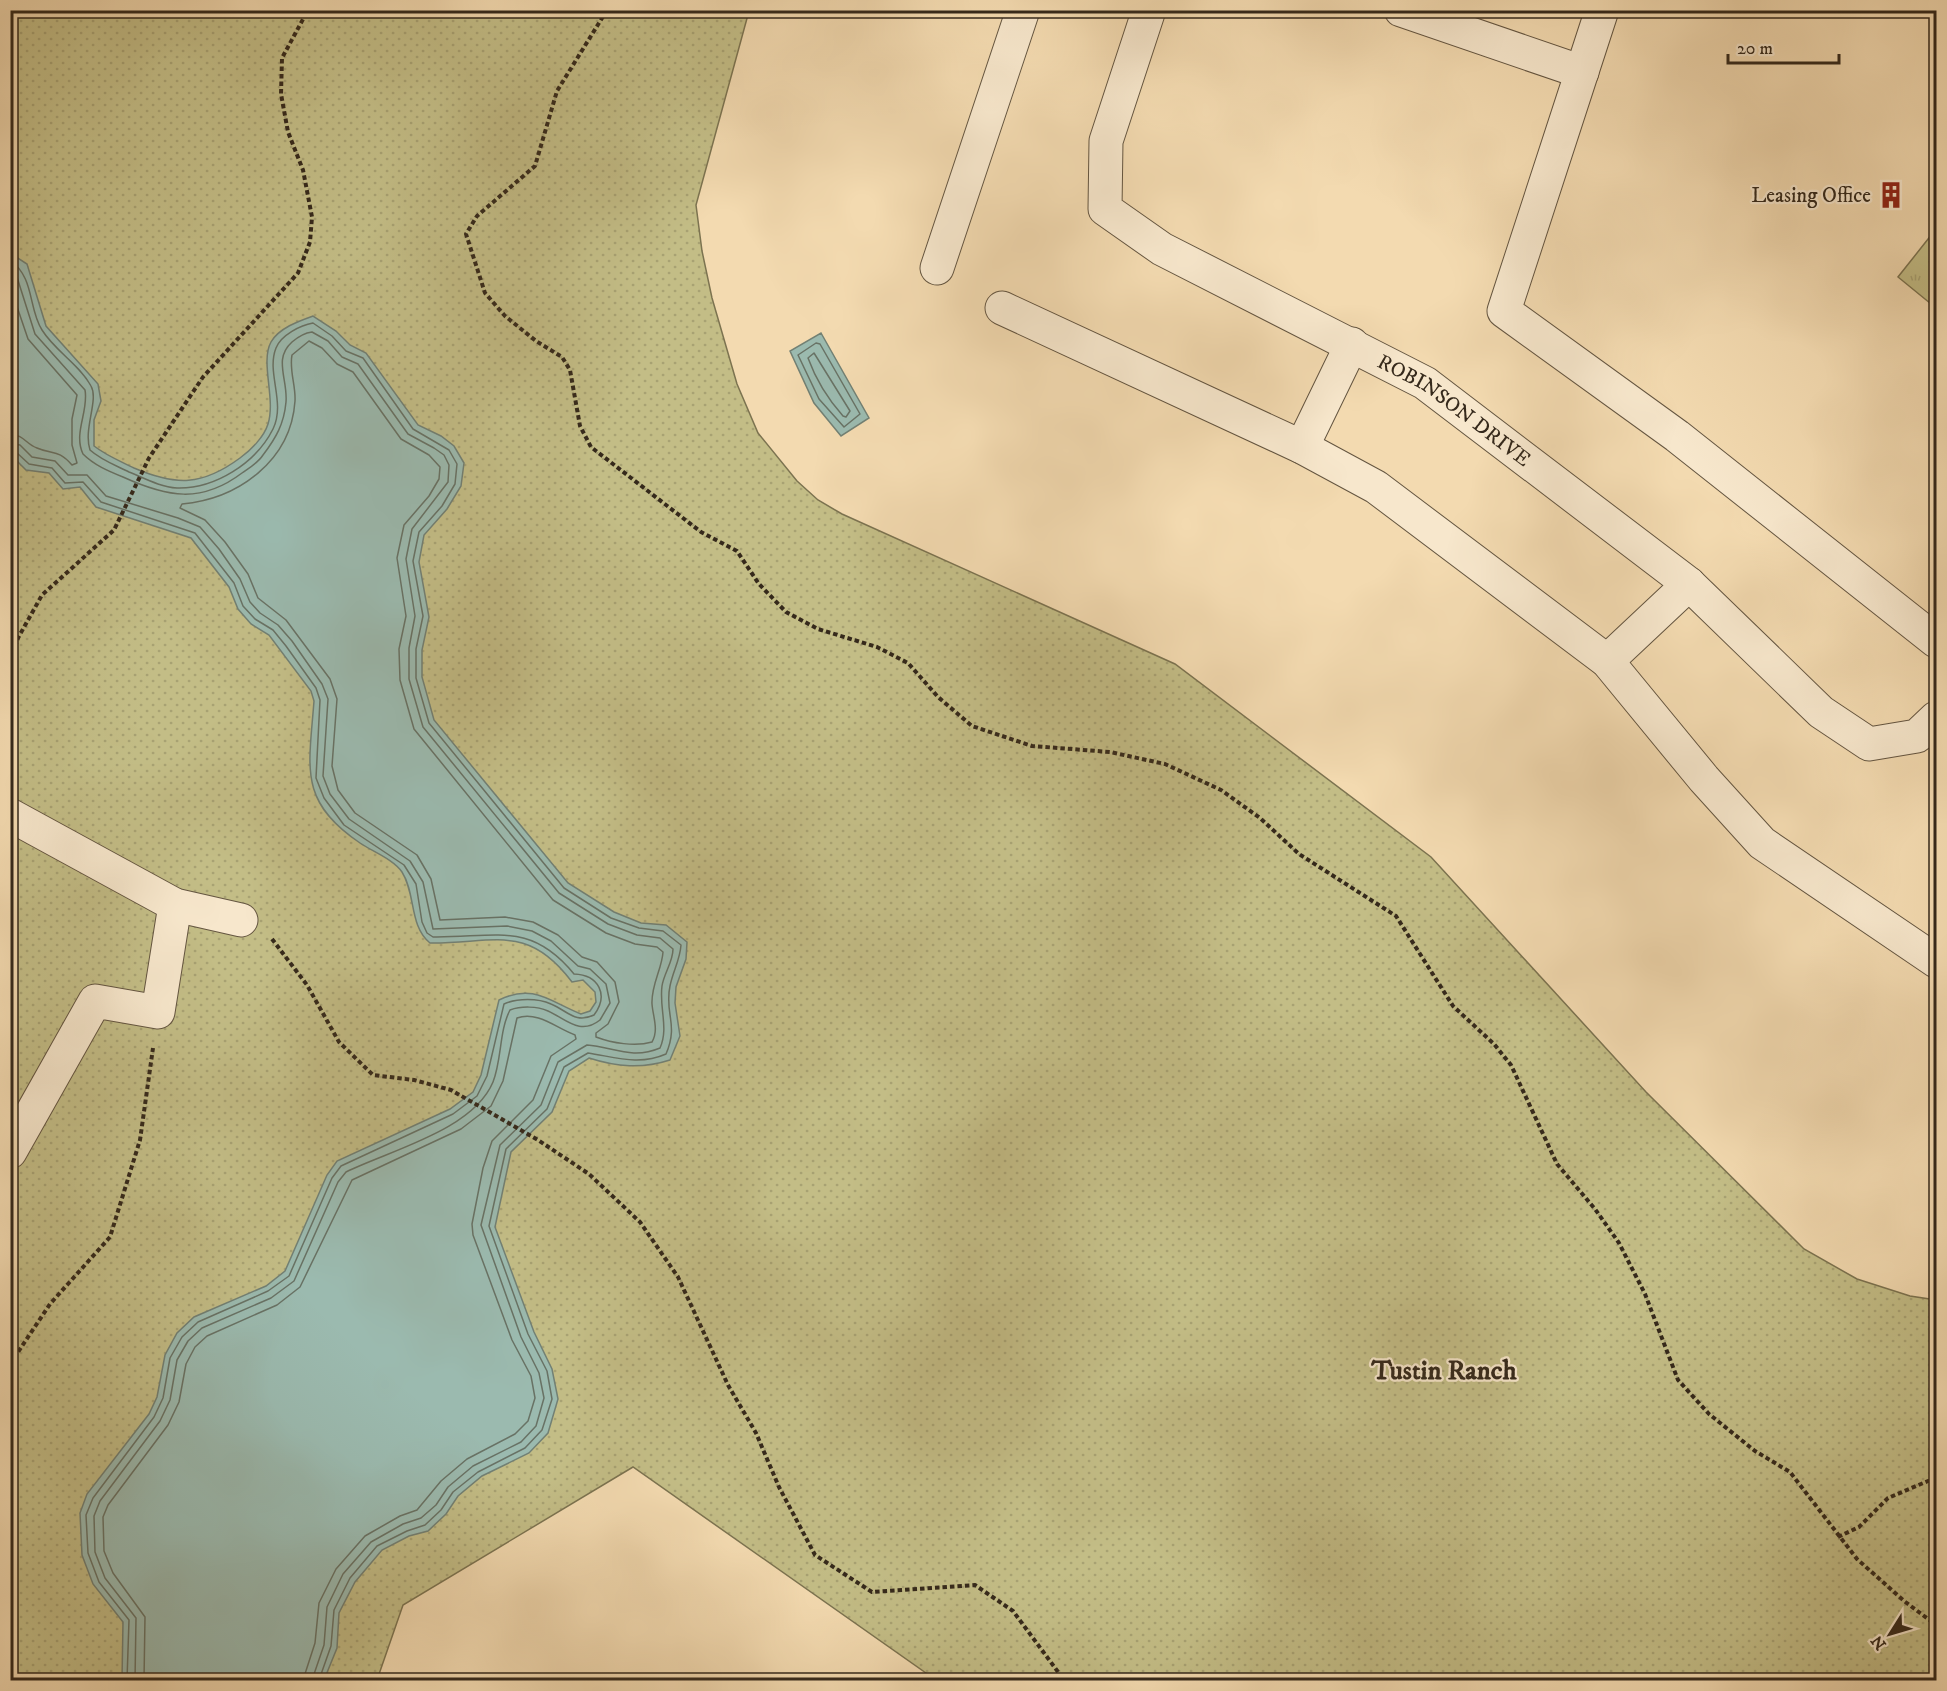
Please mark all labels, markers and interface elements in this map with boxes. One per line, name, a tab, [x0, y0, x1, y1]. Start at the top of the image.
scale bar	[1728, 27, 1839, 65]
text: 20 m	[1737, 38, 1773, 60]
building icon: Leasing Office	[1876, 180, 1906, 210]
place label: Leasing Office	[1751, 183, 1871, 209]
street label: ROBINSON DRIVE	[1373, 349, 1536, 473]
district label: Tustin Ranch	[1370, 1354, 1517, 1388]
north arrow	[1860, 1604, 1920, 1664]
text: N	[1867, 1631, 1891, 1654]

